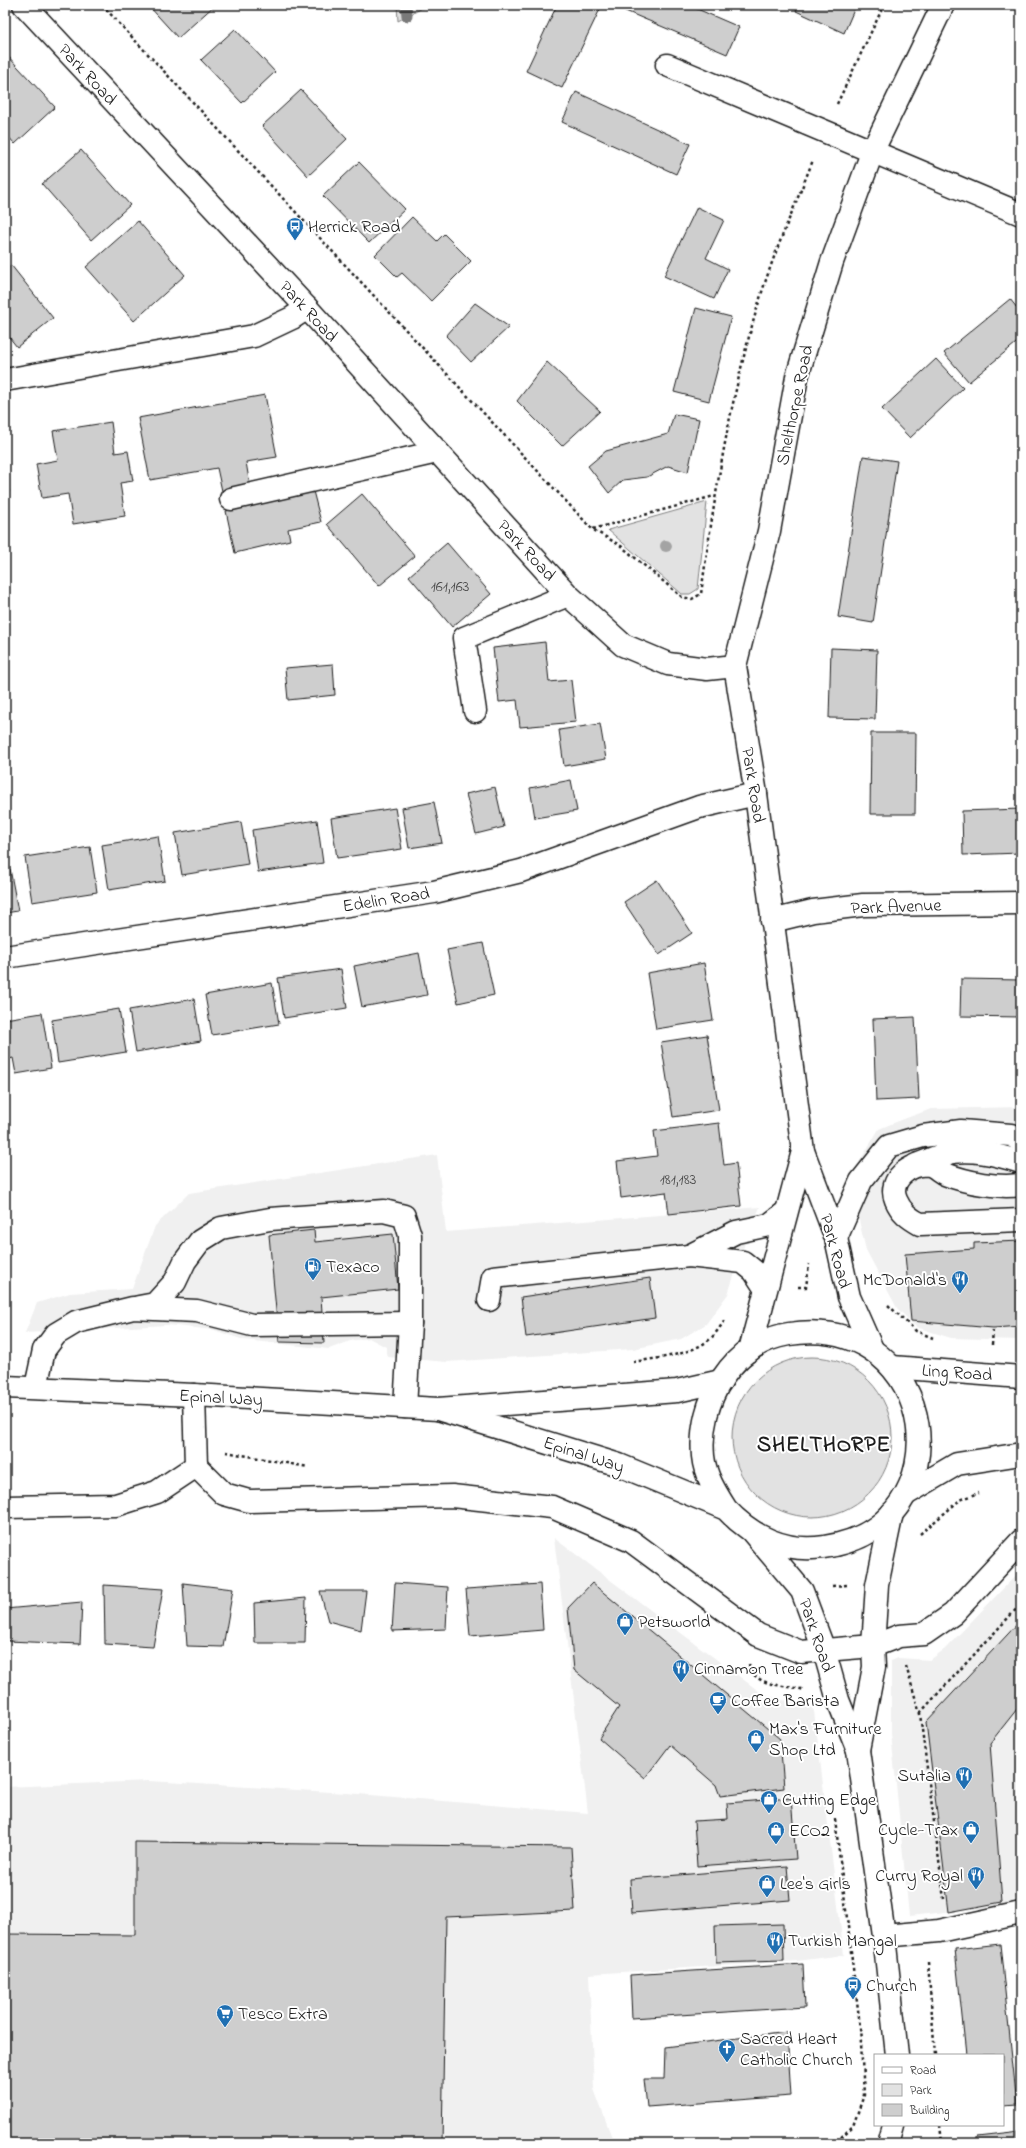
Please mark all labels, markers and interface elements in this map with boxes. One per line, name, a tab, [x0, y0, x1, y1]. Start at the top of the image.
street label: Park Road	[51, 39, 122, 112]
place label: Herrick Road	[308, 215, 400, 241]
bus stop icon: Herrick Road	[285, 216, 305, 241]
street label: Park Road	[272, 276, 343, 349]
street label: Shelthorpe Road	[771, 343, 821, 468]
street label: Park Road	[490, 515, 561, 588]
house number: 161,163	[431, 575, 469, 599]
street label: Park Road	[733, 746, 771, 825]
street label: Edelin Road	[341, 881, 432, 921]
street label: Park Avenue	[850, 893, 943, 923]
house number: 181,183	[660, 1168, 696, 1192]
street label: Park Road	[812, 1211, 856, 1292]
place label: Texaco	[326, 1255, 380, 1281]
fuel station icon: Texaco	[303, 1256, 323, 1281]
place label: McDonald's	[863, 1268, 947, 1294]
restaurant icon: McDonald's	[950, 1269, 970, 1294]
street label: Ling Road	[921, 1359, 993, 1390]
street label: Epinal Way	[178, 1384, 263, 1414]
district label: SHELTHORPE	[757, 1430, 891, 1462]
street label: Epinal Way	[540, 1431, 627, 1481]
street label: Park Road	[790, 1595, 840, 1676]
place label: Petsworld	[638, 1610, 710, 1636]
shop icon: Petsworld	[615, 1611, 635, 1636]
place label: Cinnamon Tree	[694, 1657, 804, 1683]
restaurant icon: Cinnamon Tree	[671, 1658, 691, 1683]
place label: Coffee Barista	[731, 1689, 839, 1715]
cafe icon: Coffee Barista	[708, 1690, 728, 1715]
place label: Max's Furniture Shop Ltd	[769, 1717, 882, 1764]
shop icon: Max's Furniture Shop Ltd	[746, 1728, 766, 1753]
place label: Sutalia	[897, 1764, 951, 1790]
restaurant icon: Sutalia	[954, 1765, 974, 1790]
place label: Cutting Edge	[782, 1788, 877, 1815]
shop icon: Cutting Edge	[759, 1789, 779, 1814]
place label: Cycle-Trax	[878, 1818, 958, 1844]
place label: ECO2	[789, 1819, 830, 1845]
shop icon: Cycle-Trax	[961, 1819, 981, 1844]
shop icon: ECO2	[766, 1820, 786, 1845]
place label: Curry Royal	[875, 1864, 963, 1890]
restaurant icon: Curry Royal	[966, 1865, 986, 1890]
place label: Lee's Girls	[780, 1872, 851, 1898]
shop icon: Lee's Girls	[757, 1873, 777, 1898]
place label: Turkish Mangal	[788, 1929, 897, 1956]
restaurant icon: Turkish Mangal	[765, 1930, 785, 1955]
place label: Church	[866, 1974, 917, 2000]
bus stop icon: Church	[843, 1975, 863, 2000]
place label: Tesco Extra	[238, 2002, 328, 2028]
supermarket icon: Tesco Extra	[215, 2003, 235, 2028]
place label: Sacred Heart Catholic Church	[740, 2027, 853, 2074]
church icon: Sacred Heart Catholic Church	[717, 2038, 737, 2063]
legend	[874, 2054, 1004, 2126]
text: Road	[910, 2062, 936, 2080]
text: Park	[910, 2082, 932, 2100]
text: Building	[909, 2102, 949, 2121]

